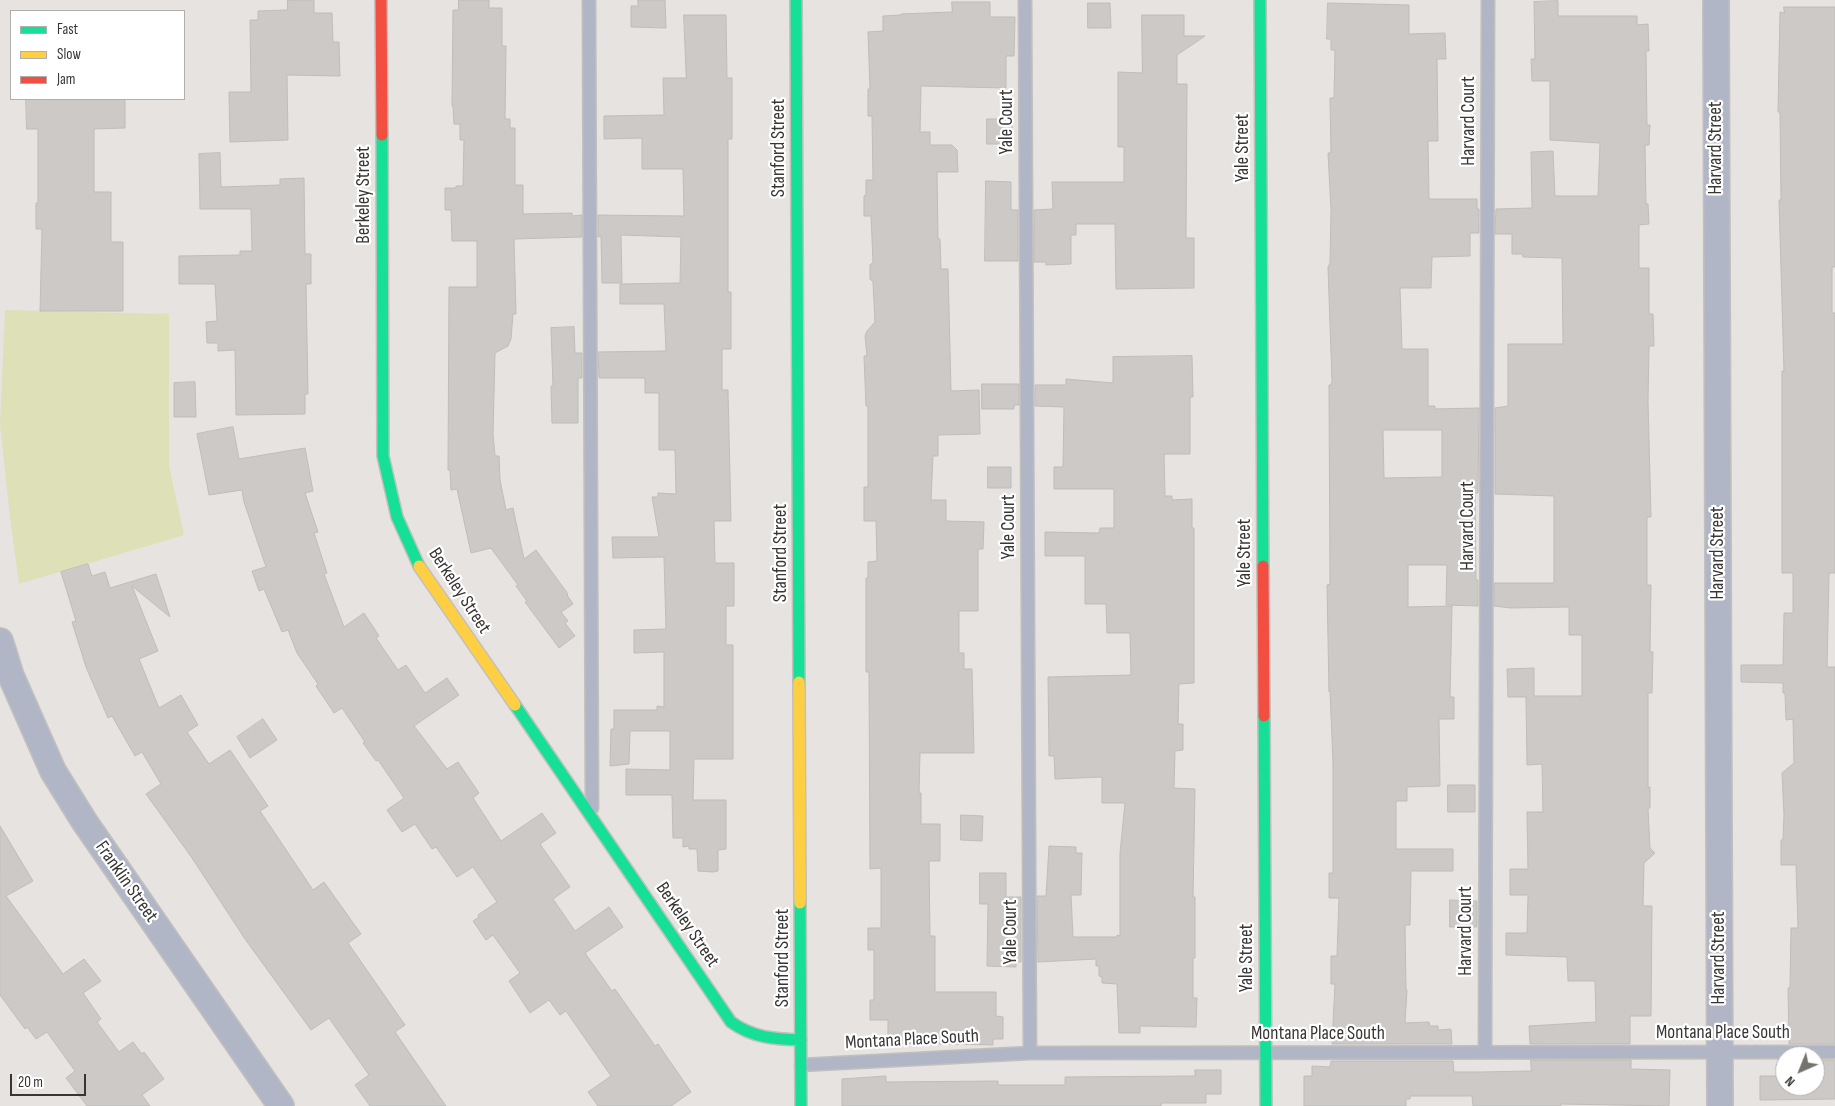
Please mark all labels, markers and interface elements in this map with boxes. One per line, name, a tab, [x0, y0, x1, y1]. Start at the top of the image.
legend	[10, 10, 185, 100]
text: Fast	[57, 20, 78, 39]
text: Slow	[57, 45, 81, 64]
text: Jam	[57, 70, 75, 89]
street label: Harvard Court	[1458, 76, 1480, 166]
street label: Yale Court	[996, 90, 1018, 154]
street label: Stanford Street	[768, 99, 790, 197]
street label: Harvard Street	[1705, 101, 1727, 195]
street label: Yale Street	[1232, 114, 1254, 182]
street label: Berkeley Street	[353, 146, 375, 244]
street label: Harvard Court	[1457, 481, 1479, 571]
street label: Yale Court	[998, 495, 1020, 559]
street label: Stanford Street	[770, 504, 792, 602]
street label: Harvard Street	[1707, 506, 1729, 600]
street label: Yale Street	[1234, 519, 1256, 587]
street label: Berkeley Street	[423, 544, 495, 638]
street label: Franklin Street	[90, 837, 162, 927]
street label: Berkeley Street	[650, 878, 724, 972]
street label: Harvard Court	[1455, 886, 1477, 976]
street label: Yale Court	[1000, 900, 1022, 964]
street label: Stanford Street	[772, 909, 794, 1007]
street label: Harvard Street	[1708, 911, 1730, 1005]
street label: Yale Street	[1236, 924, 1258, 992]
street label: Montana Place South	[1656, 1022, 1790, 1044]
street label: Montana Place South	[1251, 1023, 1385, 1045]
street label: Montana Place South	[845, 1025, 979, 1055]
north arrow	[1775, 1046, 1825, 1096]
scale bar	[12, 1064, 89, 1096]
text: 20 m	[18, 1073, 43, 1092]
text: N	[1781, 1073, 1799, 1090]

